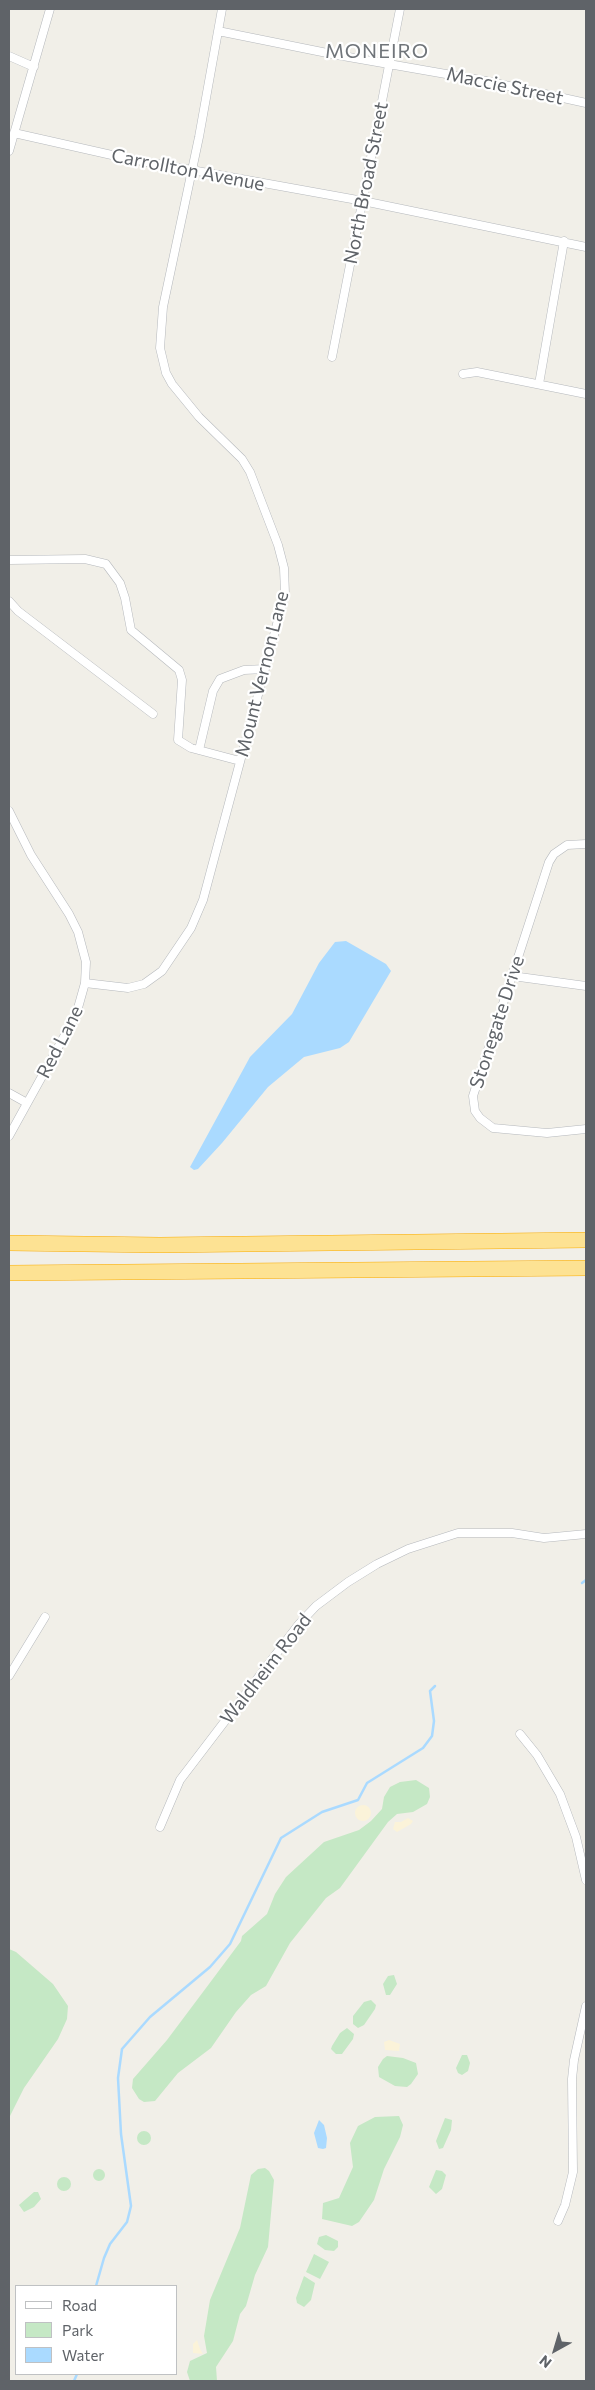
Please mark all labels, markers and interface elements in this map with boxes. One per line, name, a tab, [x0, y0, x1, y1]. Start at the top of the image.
district label: MONEIRO	[324, 39, 430, 63]
street label: Maccie Street	[444, 62, 566, 110]
street label: North Broad Street	[339, 100, 393, 266]
street label: Carrollton Avenue	[109, 144, 267, 196]
street label: Mount Vernon Lane	[230, 589, 294, 759]
street label: Stonegate Drive	[465, 953, 529, 1091]
street label: Red Lane	[32, 1002, 88, 1082]
street label: Waldheim Road	[216, 1609, 316, 1729]
legend	[15, 2285, 178, 2375]
text: Road	[62, 2296, 97, 2314]
text: Park	[62, 2321, 93, 2339]
north arrow	[530, 2325, 580, 2375]
text: Water	[62, 2346, 104, 2364]
text: N	[536, 2352, 555, 2372]

